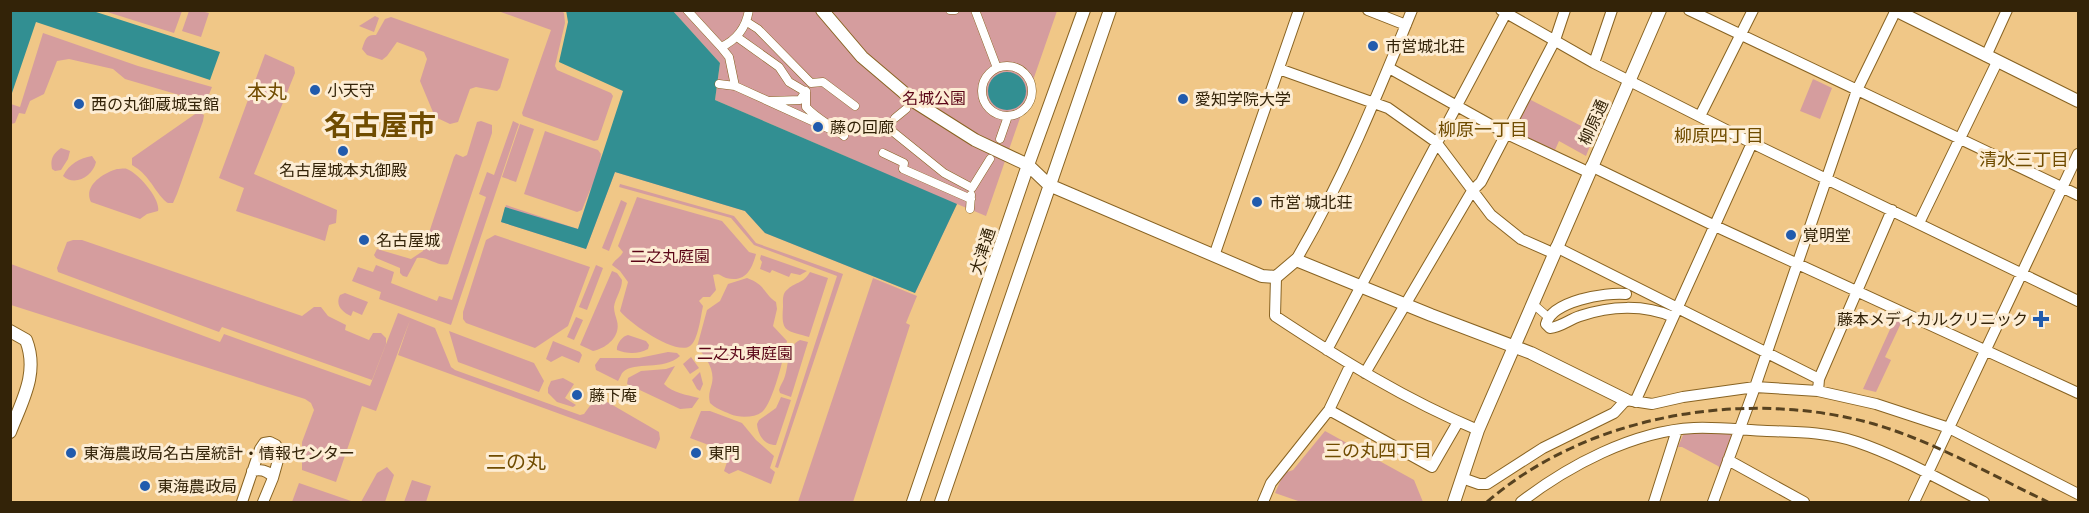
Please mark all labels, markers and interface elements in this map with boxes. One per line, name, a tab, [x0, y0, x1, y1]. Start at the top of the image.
place label: 市営城北荘	[1385, 34, 1465, 58]
marker: 市営城北荘	[1366, 39, 1380, 53]
district label: 本丸	[247, 76, 287, 107]
place label: 小天守	[327, 78, 375, 102]
marker: 小天守	[308, 83, 322, 97]
park label: 名城公園	[902, 86, 966, 110]
place label: 愛知学院大学	[1195, 87, 1291, 111]
place label: 西の丸御蔵城宝館	[91, 92, 219, 116]
marker: 愛知学院大学	[1176, 92, 1190, 106]
street label: 柳原通	[1572, 95, 1614, 149]
marker: 西の丸御蔵城宝館	[72, 97, 86, 111]
district label: 名古屋市	[324, 103, 436, 146]
place label: 藤の回廊	[830, 115, 894, 139]
district label: 柳原一丁目	[1438, 116, 1528, 143]
marker: 藤の回廊	[811, 120, 825, 134]
district label: 柳原四丁目	[1674, 122, 1764, 149]
marker: 名古屋城本丸御殿	[336, 144, 350, 158]
district label: 清水三丁目	[1979, 146, 2069, 173]
place label: 名古屋城本丸御殿	[279, 158, 407, 182]
place label: 市営 城北荘	[1269, 190, 1353, 214]
marker: 市営 城北荘	[1250, 195, 1264, 209]
place label: 覚明堂	[1803, 223, 1851, 247]
street label: 大津通	[963, 224, 1001, 278]
place label: 名古屋城	[376, 228, 440, 252]
marker: 覚明堂	[1784, 228, 1798, 242]
marker: 名古屋城	[357, 233, 371, 247]
park label: 二之丸庭園	[630, 244, 710, 268]
place label: 藤本メディカルクリニック	[1837, 307, 2028, 331]
marker: 藤本メディカルクリニック	[2032, 310, 2050, 328]
park label: 二之丸東庭園	[697, 341, 793, 365]
place label: 藤下庵	[589, 383, 637, 407]
marker: 藤下庵	[570, 388, 584, 402]
district label: 三の丸四丁目	[1324, 437, 1432, 464]
place label: 東海農政局名古屋統計・情報センター	[83, 441, 355, 465]
place label: 東門	[708, 441, 740, 465]
marker: 東海農政局名古屋統計・情報センター	[64, 446, 78, 460]
district label: 二の丸	[486, 446, 546, 477]
marker: 東門	[689, 446, 703, 460]
place label: 東海農政局	[157, 474, 237, 498]
marker: 東海農政局	[138, 479, 152, 493]

